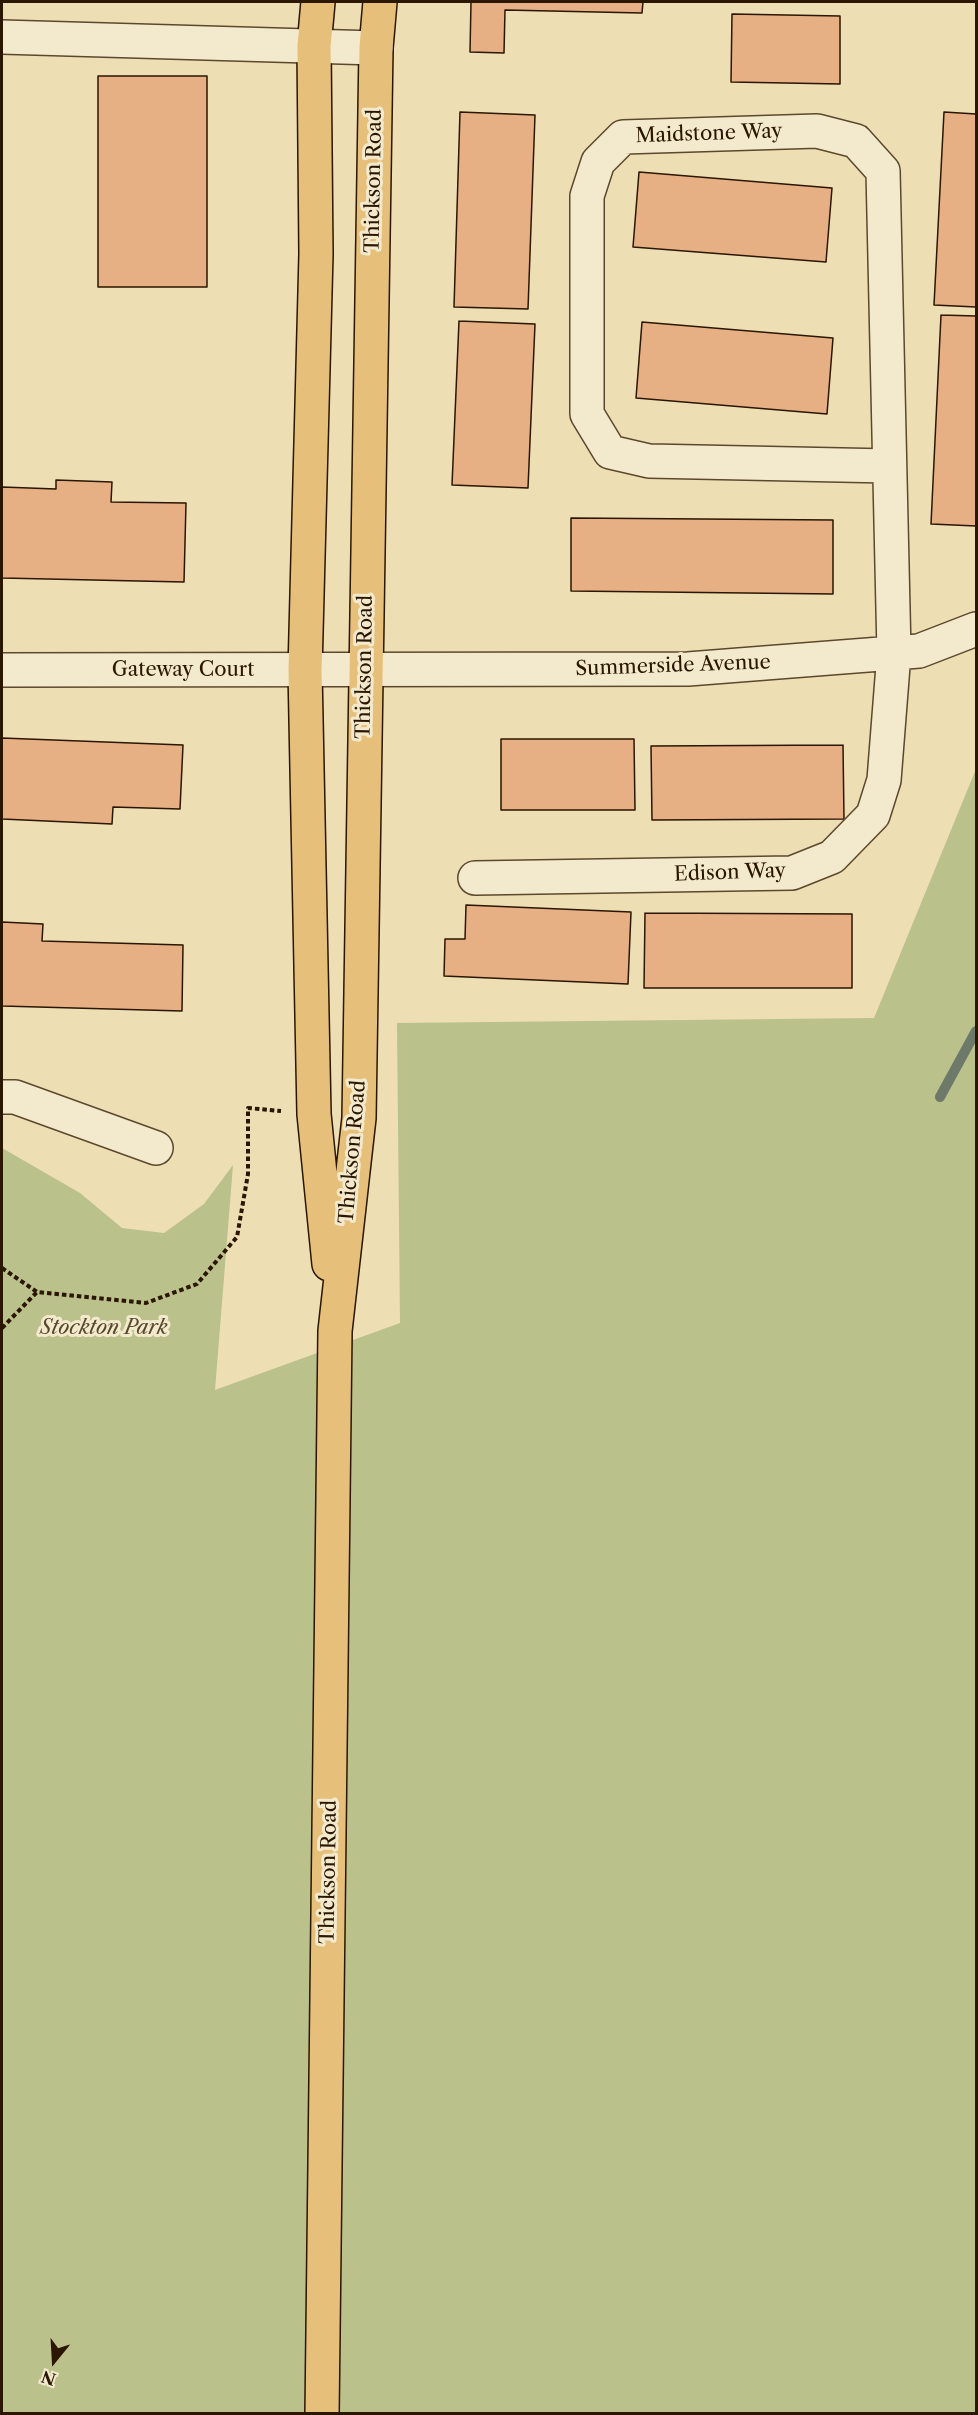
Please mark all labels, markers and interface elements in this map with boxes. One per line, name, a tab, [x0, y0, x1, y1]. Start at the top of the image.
street label: Thickson Road	[361, 109, 387, 253]
street label: Maidstone Way	[635, 119, 783, 149]
street label: Thickson Road	[352, 595, 378, 739]
street label: Summerside Avenue	[575, 651, 771, 681]
street label: Gateway Court	[112, 658, 254, 682]
street label: Edison Way	[674, 859, 786, 887]
street label: Thickson Road	[335, 1079, 371, 1225]
park label: Stockton Park	[40, 1316, 168, 1340]
street label: Thickson Road	[316, 1800, 342, 1944]
north arrow	[24, 2331, 84, 2391]
text: N	[39, 2366, 58, 2390]

